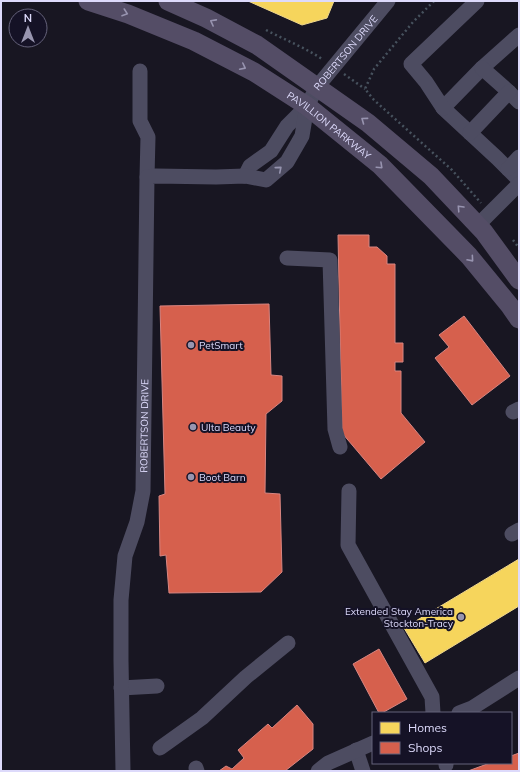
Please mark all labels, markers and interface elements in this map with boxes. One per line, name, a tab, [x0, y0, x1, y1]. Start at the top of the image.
north arrow	[8, 8, 48, 48]
one-way arrow	[122, 9, 129, 17]
text: N	[24, 11, 32, 25]
street label: ROBERTSON DRIVE	[311, 13, 381, 93]
one-way arrow	[210, 19, 217, 27]
one-way arrow	[239, 62, 247, 70]
street label: PAVILLION PARKWAY	[284, 89, 374, 163]
one-way arrow	[362, 118, 369, 125]
one-way arrow	[375, 161, 383, 169]
one-way arrow	[274, 166, 282, 173]
one-way arrow	[458, 205, 465, 213]
one-way arrow	[466, 255, 473, 262]
place label: PetSmart	[199, 339, 243, 352]
marker: PetSmart	[186, 340, 196, 350]
street label: ROBERTSON DRIVE	[137, 379, 151, 473]
place label: Ulta Beauty	[201, 421, 256, 434]
marker: Ulta Beauty	[188, 422, 198, 432]
place label: Boot Barn	[199, 471, 246, 484]
marker: Boot Barn	[186, 472, 196, 482]
place label: Extended Stay America Stockton-Tracy	[345, 605, 454, 630]
marker: Extended Stay America Stockton-Tracy	[456, 612, 466, 622]
legend	[372, 712, 512, 764]
text: Homes	[408, 720, 447, 735]
text: Shops	[408, 740, 443, 755]

